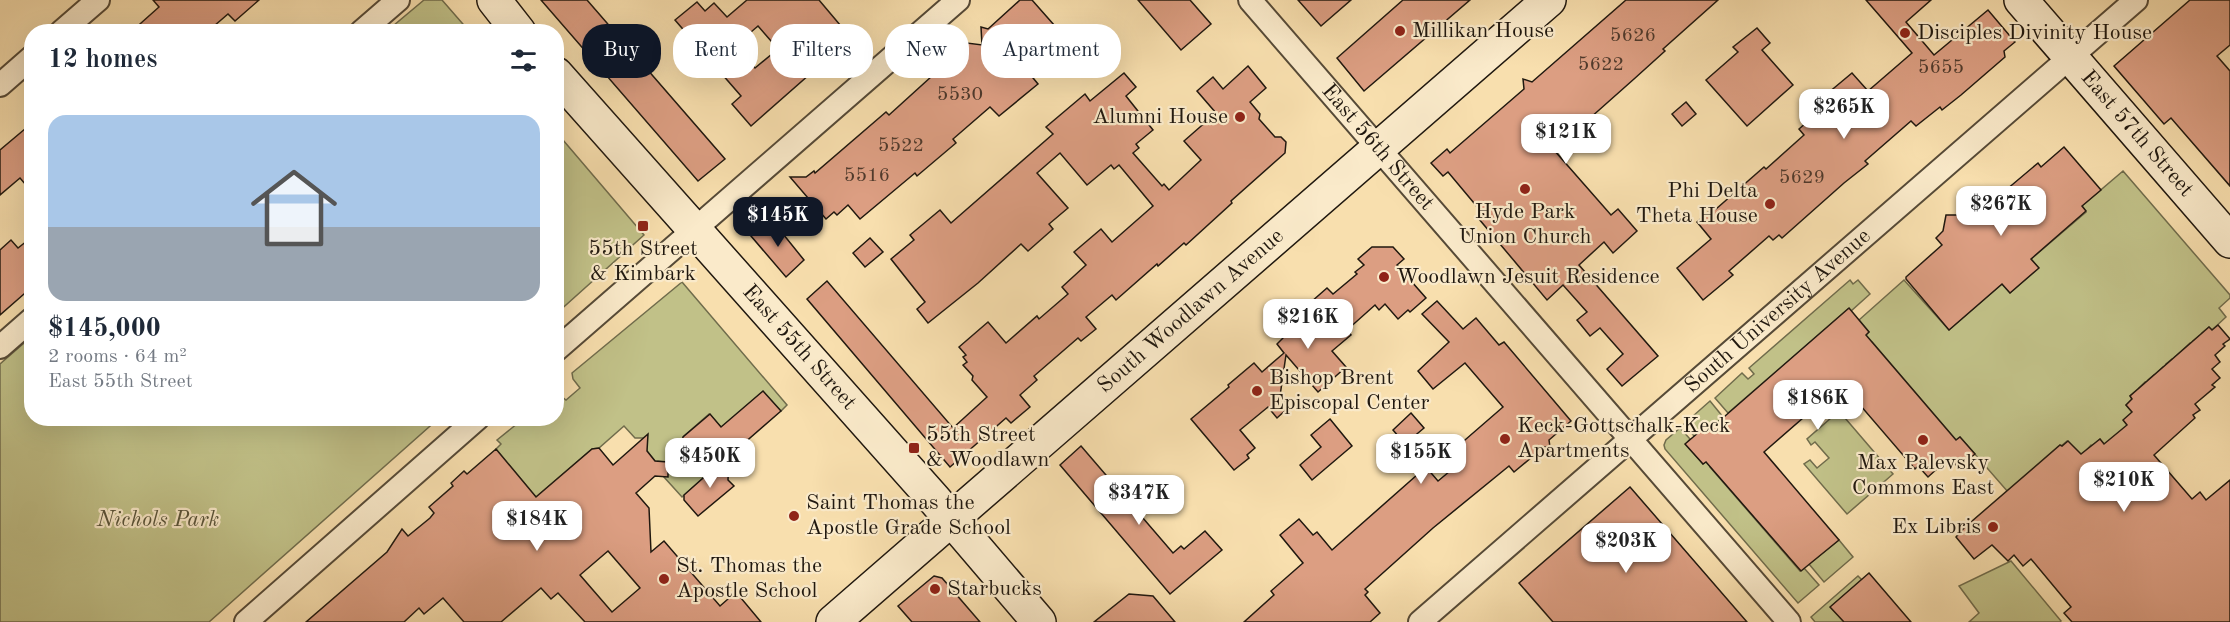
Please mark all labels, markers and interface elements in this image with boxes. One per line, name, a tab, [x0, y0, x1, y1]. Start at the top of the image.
place label: Millikan House	[1412, 20, 1554, 42]
place label: Disciples Divinity House	[1917, 22, 2152, 44]
chip: Buy	[582, 24, 661, 78]
chip: Rent	[673, 24, 758, 78]
chip: Filters	[770, 24, 873, 78]
chip: New	[885, 24, 969, 78]
chip: Apartment	[981, 24, 1121, 78]
marker: Millikan House	[1393, 24, 1407, 38]
house number: 5626	[1610, 26, 1656, 46]
marker: Disciples Divinity House	[1898, 26, 1912, 40]
icon: filters	[507, 44, 540, 77]
text: 12 homes	[48, 47, 157, 73]
house number: 5622	[1578, 55, 1624, 75]
house number: 5655	[1918, 58, 1964, 78]
street label: East 57th Street	[2077, 66, 2197, 201]
street label: East 56th Street	[1317, 80, 1438, 215]
house number: 5530	[937, 85, 983, 105]
pin: $265K	[1802, 89, 1886, 140]
text: $265K	[1813, 98, 1875, 118]
place label: Alumni House	[1092, 106, 1228, 128]
marker: Alumni House	[1233, 110, 1247, 124]
pin: $121K	[1524, 114, 1608, 165]
text: $121K	[1535, 123, 1597, 143]
house number: 5522	[878, 136, 924, 156]
icon: home	[240, 154, 348, 262]
house number: 5516	[844, 166, 890, 186]
house number: 5629	[1779, 168, 1825, 188]
place label: Phi Delta Theta House	[1636, 180, 1758, 227]
marker: Hyde Park Union Church	[1518, 182, 1532, 196]
pin: $267K	[1959, 186, 2043, 237]
text: $267K	[1970, 195, 2032, 215]
pin: $145K	[736, 197, 820, 248]
marker: Phi Delta Theta House	[1763, 197, 1777, 211]
place label: Hyde Park Union Church	[1459, 201, 1592, 248]
text: $145K	[747, 206, 809, 226]
marker: 55th Street & Kimbark	[636, 219, 650, 233]
street label: South Woodlawn Avenue	[1094, 225, 1288, 398]
street label: South University Avenue	[1681, 225, 1875, 397]
place label: 55th Street & Kimbark	[588, 238, 698, 285]
place label: Woodlawn Jesuit Residence	[1396, 266, 1660, 288]
marker: Woodlawn Jesuit Residence	[1377, 270, 1391, 284]
street label: East 55th Street	[738, 281, 860, 414]
pin: $216K	[1266, 299, 1350, 350]
text: $216K	[1277, 308, 1339, 328]
text: $145,000	[48, 316, 161, 342]
text: 2 rooms · 64 m²	[48, 347, 187, 367]
place label: Bishop Brent Episcopal Center	[1269, 367, 1430, 414]
text: East 55th Street	[48, 372, 193, 392]
pin: $186K	[1776, 380, 1860, 431]
marker: Bishop Brent Episcopal Center	[1250, 384, 1264, 398]
text: $186K	[1787, 389, 1849, 409]
place label: Keck-Gottschalk-Keck Apartments	[1517, 415, 1730, 462]
place label: 55th Street & Woodlawn	[926, 424, 1049, 471]
marker: Keck-Gottschalk-Keck Apartments	[1498, 432, 1512, 446]
marker: Max Palevsky Commons East	[1916, 433, 1930, 447]
pin: $155K	[1379, 434, 1463, 485]
pin: $450K	[668, 438, 752, 489]
marker: 55th Street & Woodlawn	[907, 441, 921, 455]
text: $155K	[1390, 443, 1452, 463]
text: $450K	[679, 447, 741, 467]
place label: Max Palevsky Commons East	[1852, 452, 1994, 499]
pin: $210K	[2082, 462, 2166, 513]
text: $210K	[2093, 471, 2155, 491]
pin: $347K	[1097, 475, 1181, 526]
text: $347K	[1108, 484, 1170, 504]
place label: Saint Thomas the Apostle Grade School	[806, 492, 1011, 539]
pin: $184K	[495, 501, 579, 552]
park label: Nichols Park	[96, 509, 220, 531]
marker: Saint Thomas the Apostle Grade School	[787, 509, 801, 523]
text: $184K	[506, 510, 568, 530]
place label: Ex Libris	[1892, 516, 1981, 538]
marker: Ex Libris	[1986, 520, 2000, 534]
pin: $203K	[1584, 523, 1668, 574]
text: $203K	[1595, 532, 1657, 552]
place label: St. Thomas the Apostle School	[676, 555, 822, 602]
marker: St. Thomas the Apostle School	[657, 572, 671, 586]
place label: Starbucks	[947, 578, 1042, 600]
marker: Starbucks	[928, 582, 942, 596]

